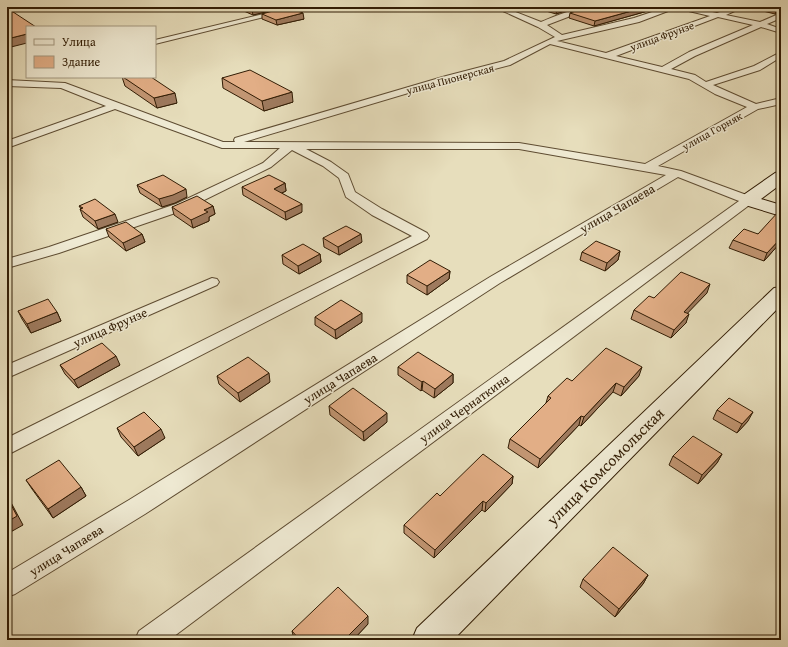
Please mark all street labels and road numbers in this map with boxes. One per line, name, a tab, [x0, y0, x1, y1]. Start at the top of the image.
street label: улица Фрунзе	[627, 17, 696, 55]
street label: улица Пионерская	[403, 59, 496, 99]
street label: улица Горняк	[678, 108, 745, 155]
street label: улица Чапаева	[575, 179, 659, 238]
street label: улица Фрунзе	[69, 303, 150, 353]
street label: улица Чапаева	[299, 348, 382, 409]
street label: улица Чернаткина	[414, 369, 514, 448]
street label: улица Комсомольская	[540, 401, 670, 531]
street label: улица Чапаева	[25, 520, 108, 581]

